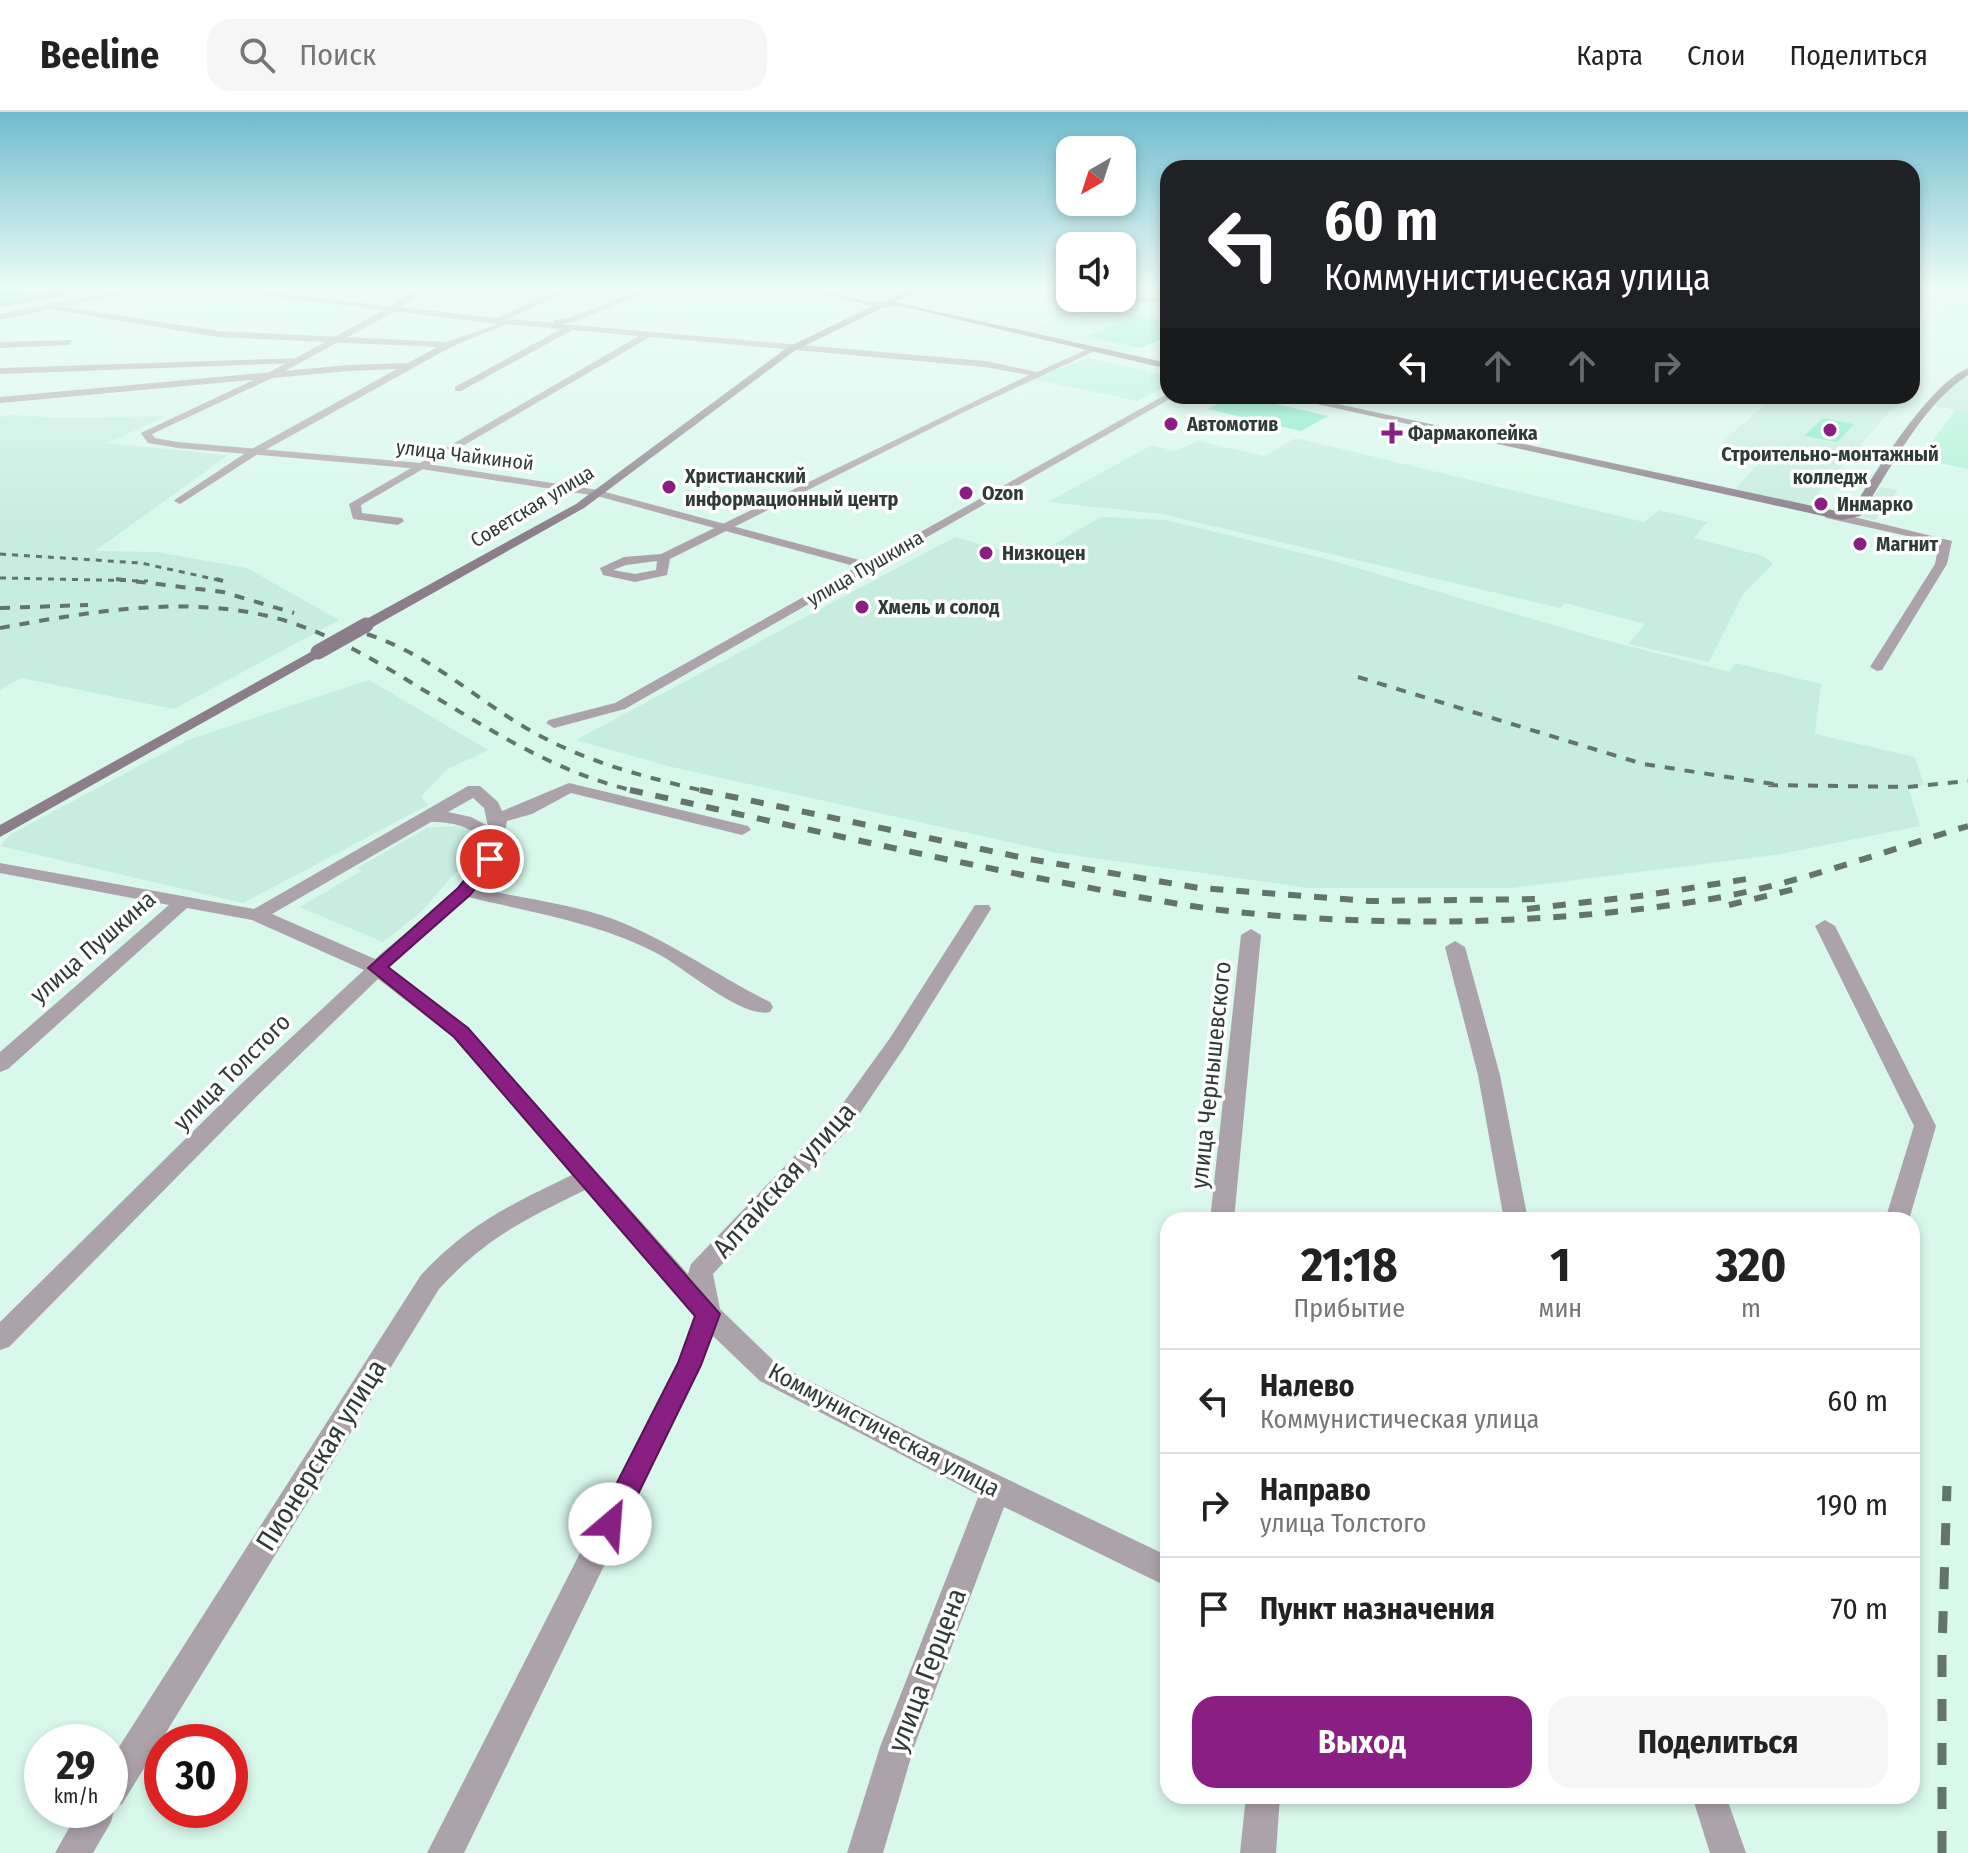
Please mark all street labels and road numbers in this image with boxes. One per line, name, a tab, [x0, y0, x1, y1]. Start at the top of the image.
street label: улица Чайкиной	[395, 435, 535, 475]
street label: Советская улица	[466, 460, 598, 552]
street label: улица Пушкина	[802, 525, 928, 611]
street label: улица Пушкина	[25, 885, 161, 1009]
street label: улица Чернышевского	[1185, 960, 1237, 1190]
street label: улица Толстого	[168, 1008, 296, 1136]
street label: Алтайская улица	[706, 1096, 862, 1264]
street label: Пионерская улица	[249, 1353, 393, 1557]
street label: Коммунистическая улица	[764, 1357, 1004, 1503]
street label: улица Герцена	[881, 1584, 973, 1756]

